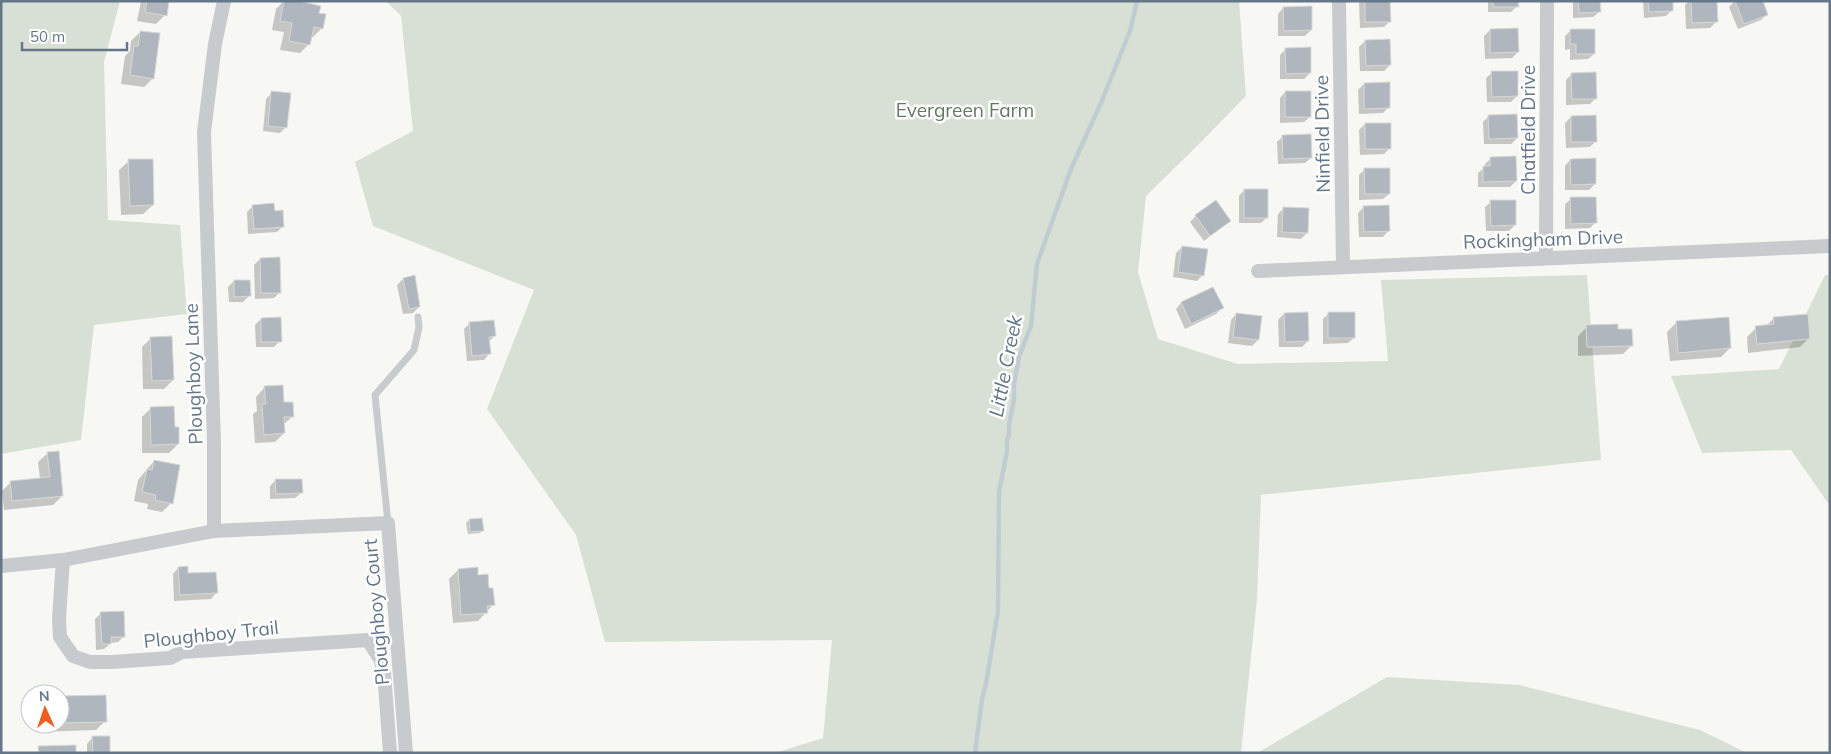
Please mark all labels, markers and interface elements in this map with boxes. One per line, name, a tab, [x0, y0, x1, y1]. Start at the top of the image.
scale bar	[22, 20, 128, 52]
text: 50 m	[30, 27, 65, 46]
street label: Chatfield Drive	[1516, 65, 1540, 195]
street label: Ninfield Drive	[1309, 75, 1335, 193]
park label: Evergreen Farm	[896, 98, 1034, 122]
street label: Rockingham Drive	[1463, 224, 1623, 254]
street label: Ploughboy Lane	[179, 303, 207, 445]
water label: Little Creek	[983, 312, 1027, 419]
street label: Ploughboy Court	[358, 538, 394, 686]
street label: Ploughboy Trail	[142, 615, 280, 653]
north arrow	[20, 684, 70, 734]
text: N	[39, 687, 50, 705]

